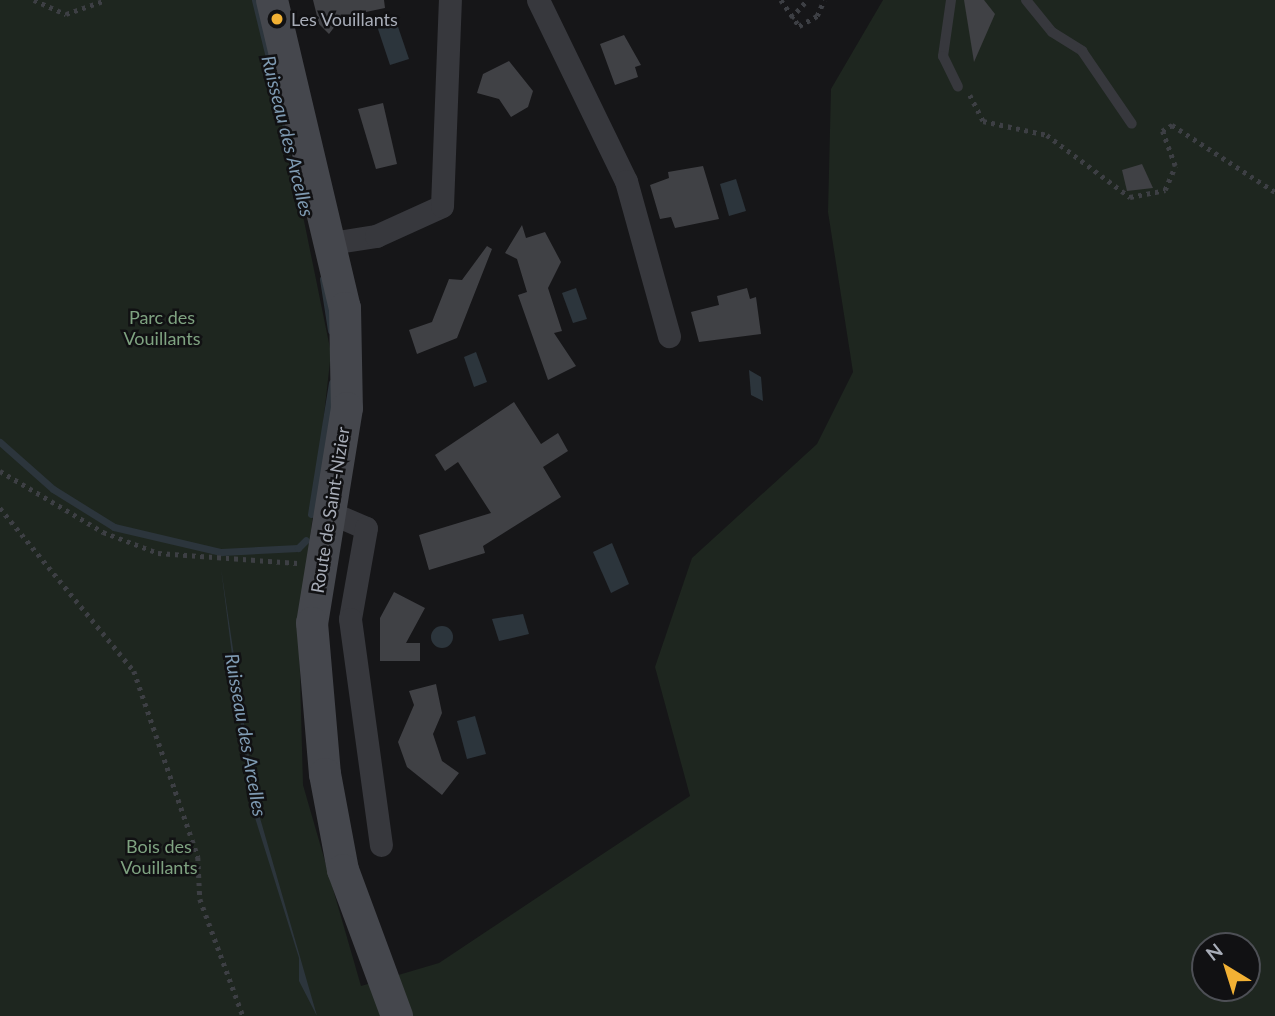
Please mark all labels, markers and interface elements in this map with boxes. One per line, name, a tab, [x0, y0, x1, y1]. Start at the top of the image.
place label: Les Vouillants	[291, 8, 398, 30]
marker: Les Vouillants	[269, 11, 285, 27]
water label: Ruisseau des Arcelles	[257, 53, 319, 219]
park label: Parc des Vouillants	[123, 307, 201, 350]
street label: Route de Saint-Nizier	[306, 425, 354, 595]
water label: Ruisseau des Arcelles	[220, 651, 272, 819]
park label: Bois des Vouillants	[120, 836, 198, 878]
north arrow	[1191, 932, 1261, 1002]
text: N	[1201, 938, 1227, 965]

